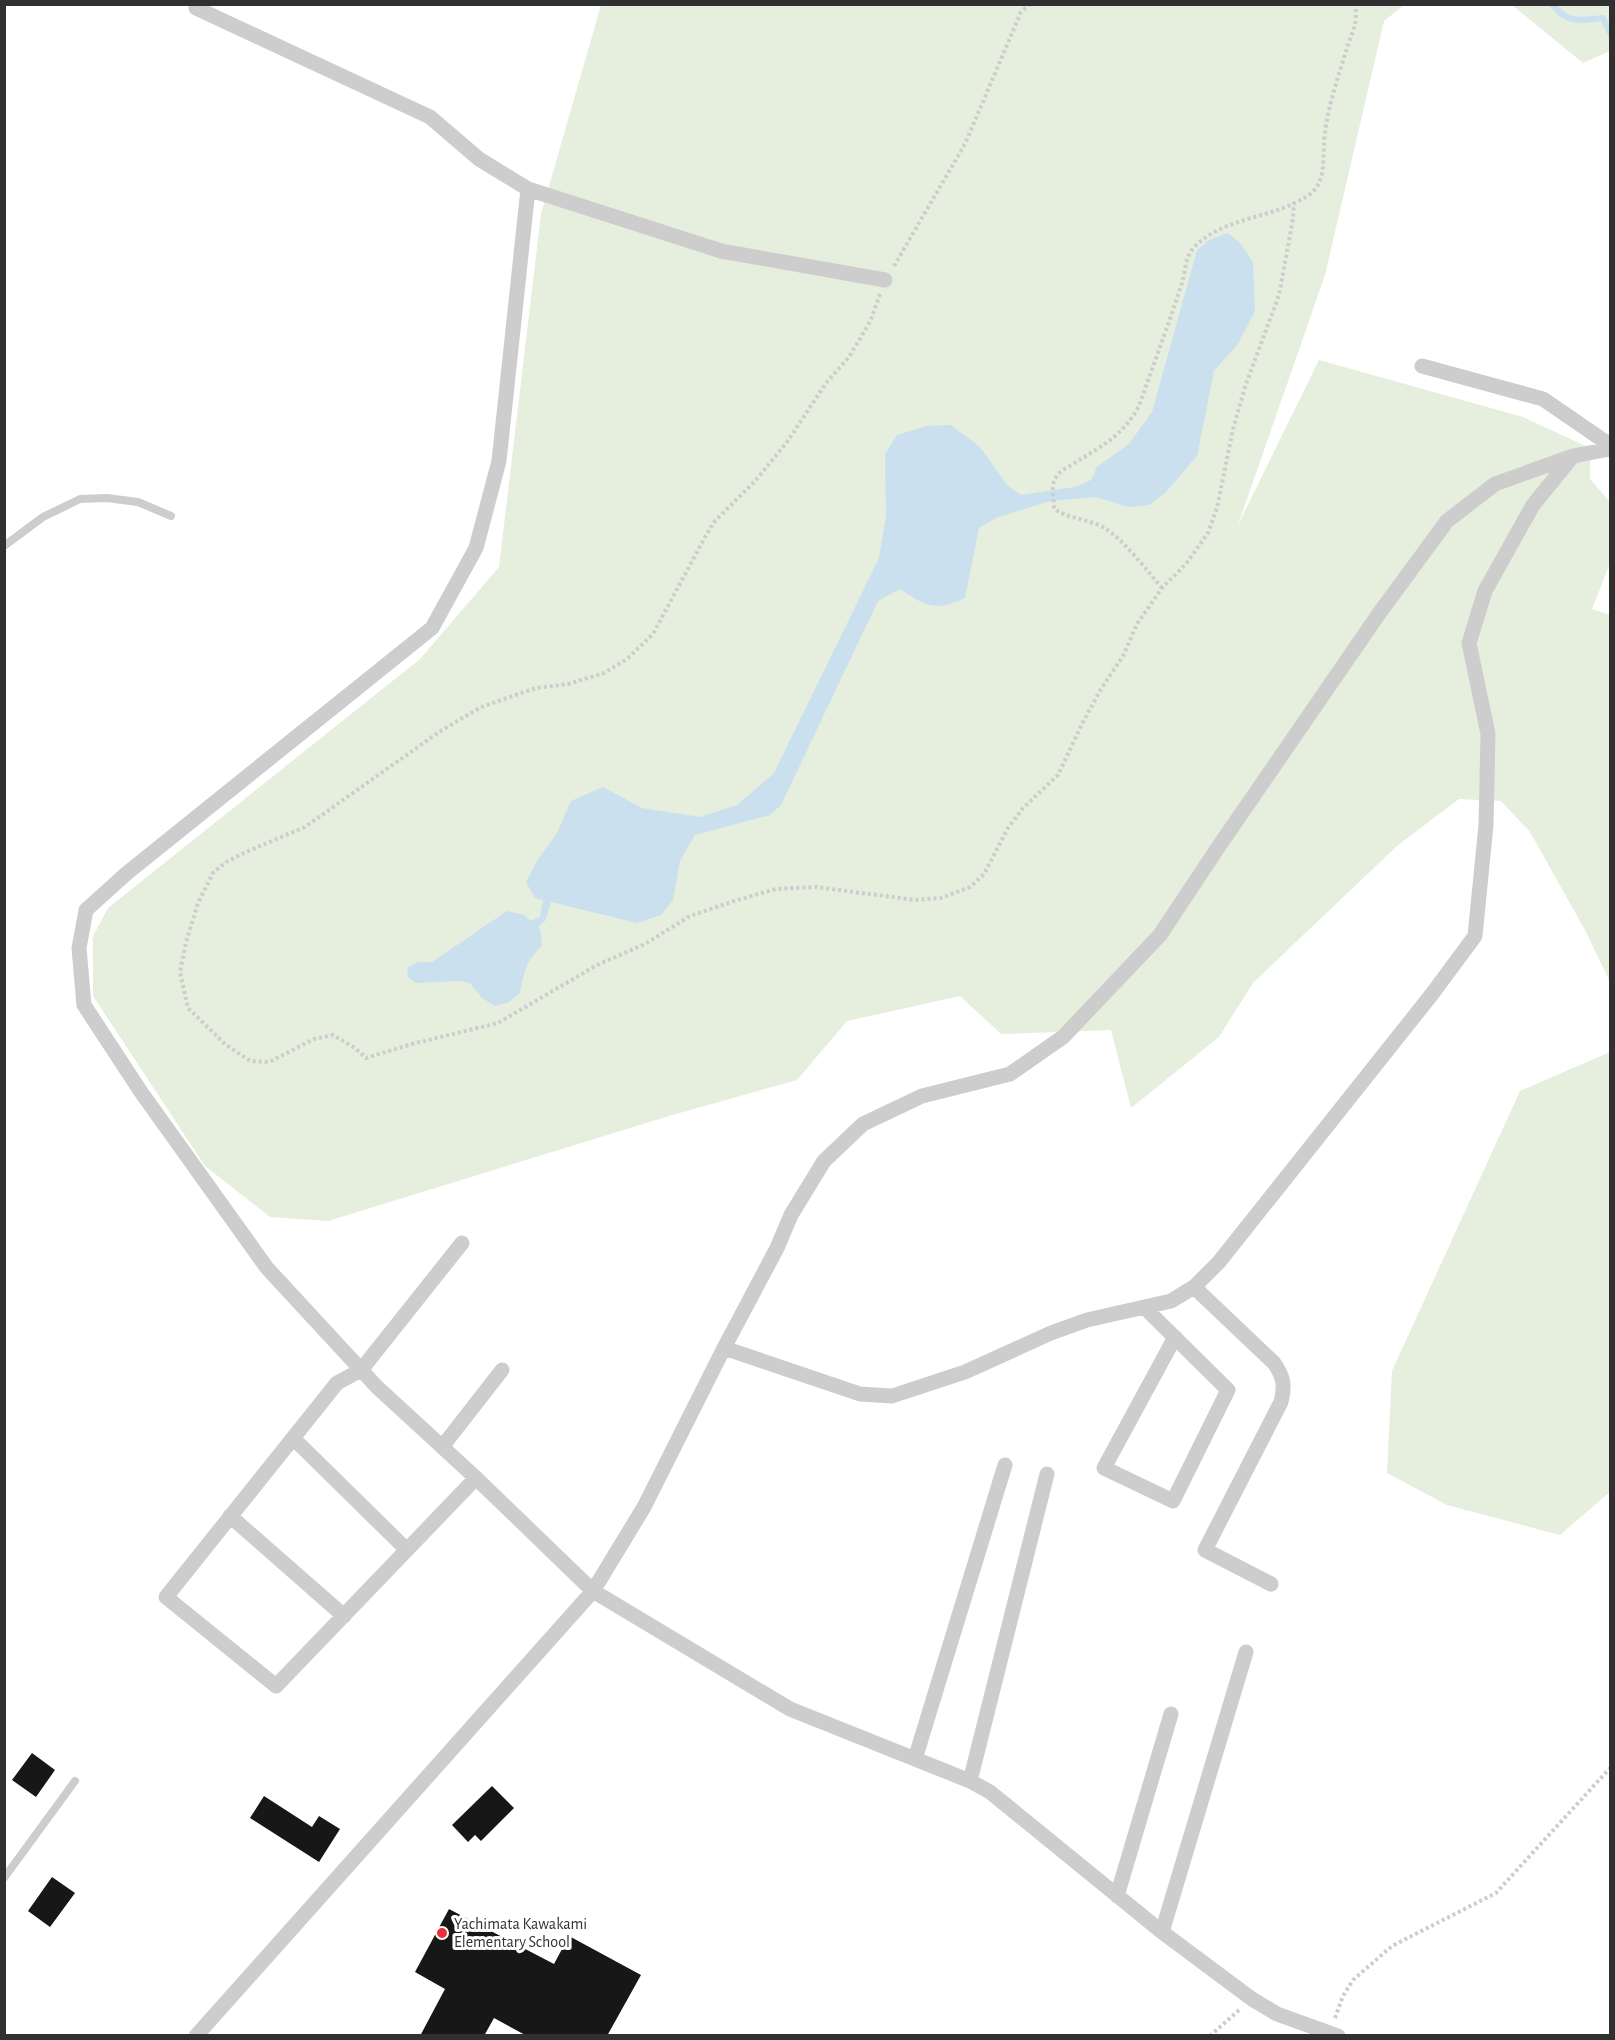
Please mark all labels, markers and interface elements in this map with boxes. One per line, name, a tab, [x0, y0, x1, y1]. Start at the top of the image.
place label: Yachimata Kawakami Elementary School	[454, 1916, 587, 1951]
marker: Yachimata Kawakami Elementary School	[435, 1926, 449, 1940]

